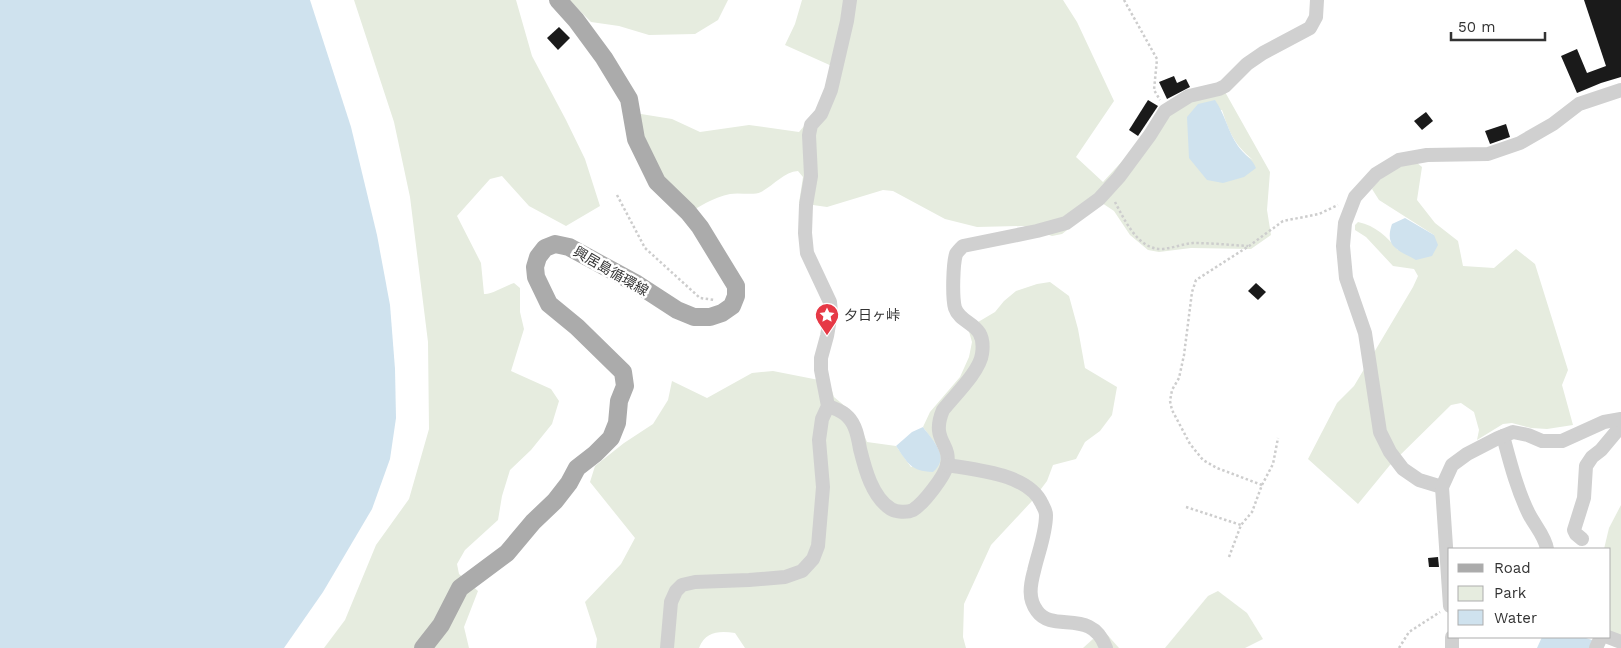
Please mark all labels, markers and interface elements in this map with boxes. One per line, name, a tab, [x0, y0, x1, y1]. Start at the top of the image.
scale bar	[1451, 10, 1545, 42]
text: 50 m	[1458, 18, 1495, 36]
street label: 興居島循環線	[571, 243, 651, 299]
place icon: 夕日ヶ峠	[814, 302, 840, 336]
place label: 夕日ヶ峠	[844, 307, 900, 323]
legend	[1448, 548, 1611, 638]
text: Road	[1494, 559, 1531, 577]
text: Park	[1494, 584, 1527, 602]
text: Water	[1494, 609, 1537, 627]

